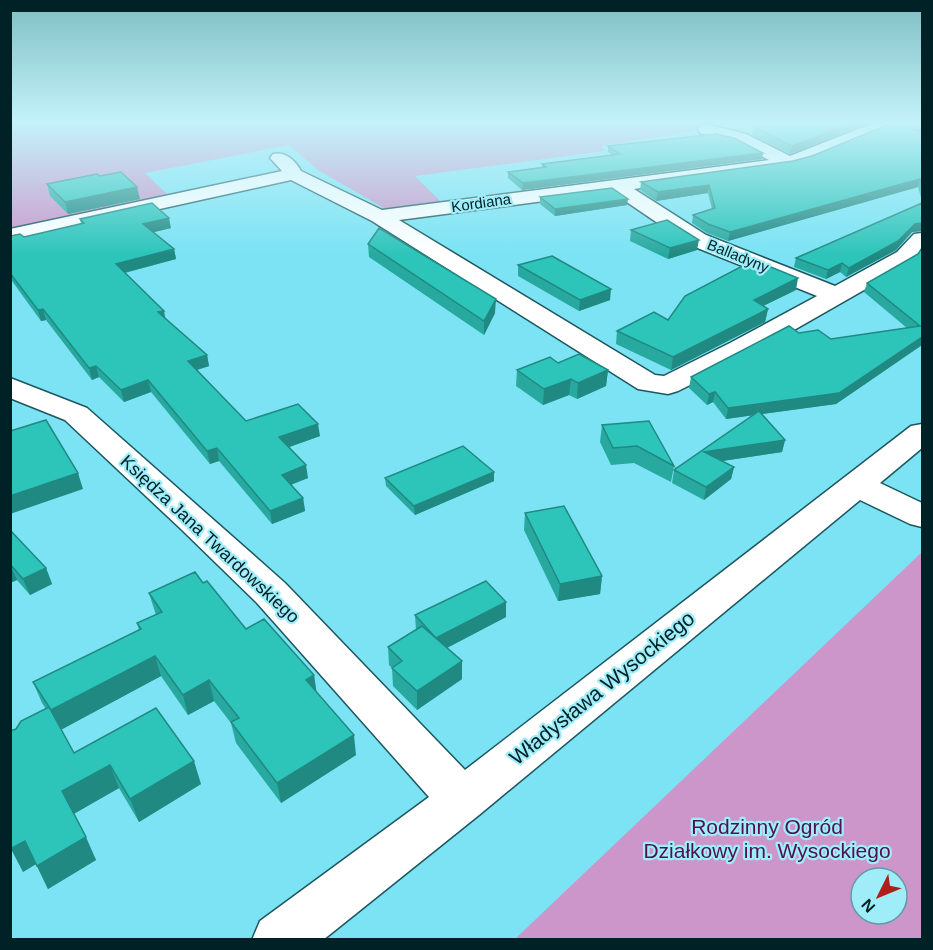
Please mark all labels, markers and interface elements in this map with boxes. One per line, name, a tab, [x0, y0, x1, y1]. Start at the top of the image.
street label: Kordiana	[450, 190, 512, 215]
street label: Balladyny	[705, 235, 772, 276]
street label: Księdza Jana Twardowskiego	[117, 451, 303, 627]
street label: Władysława Wysockiego	[505, 606, 699, 769]
park label: Rodzinny Ogród Działkowy im. Wysockiego	[643, 815, 891, 862]
north arrow	[849, 866, 909, 926]
text: N	[858, 896, 879, 916]

